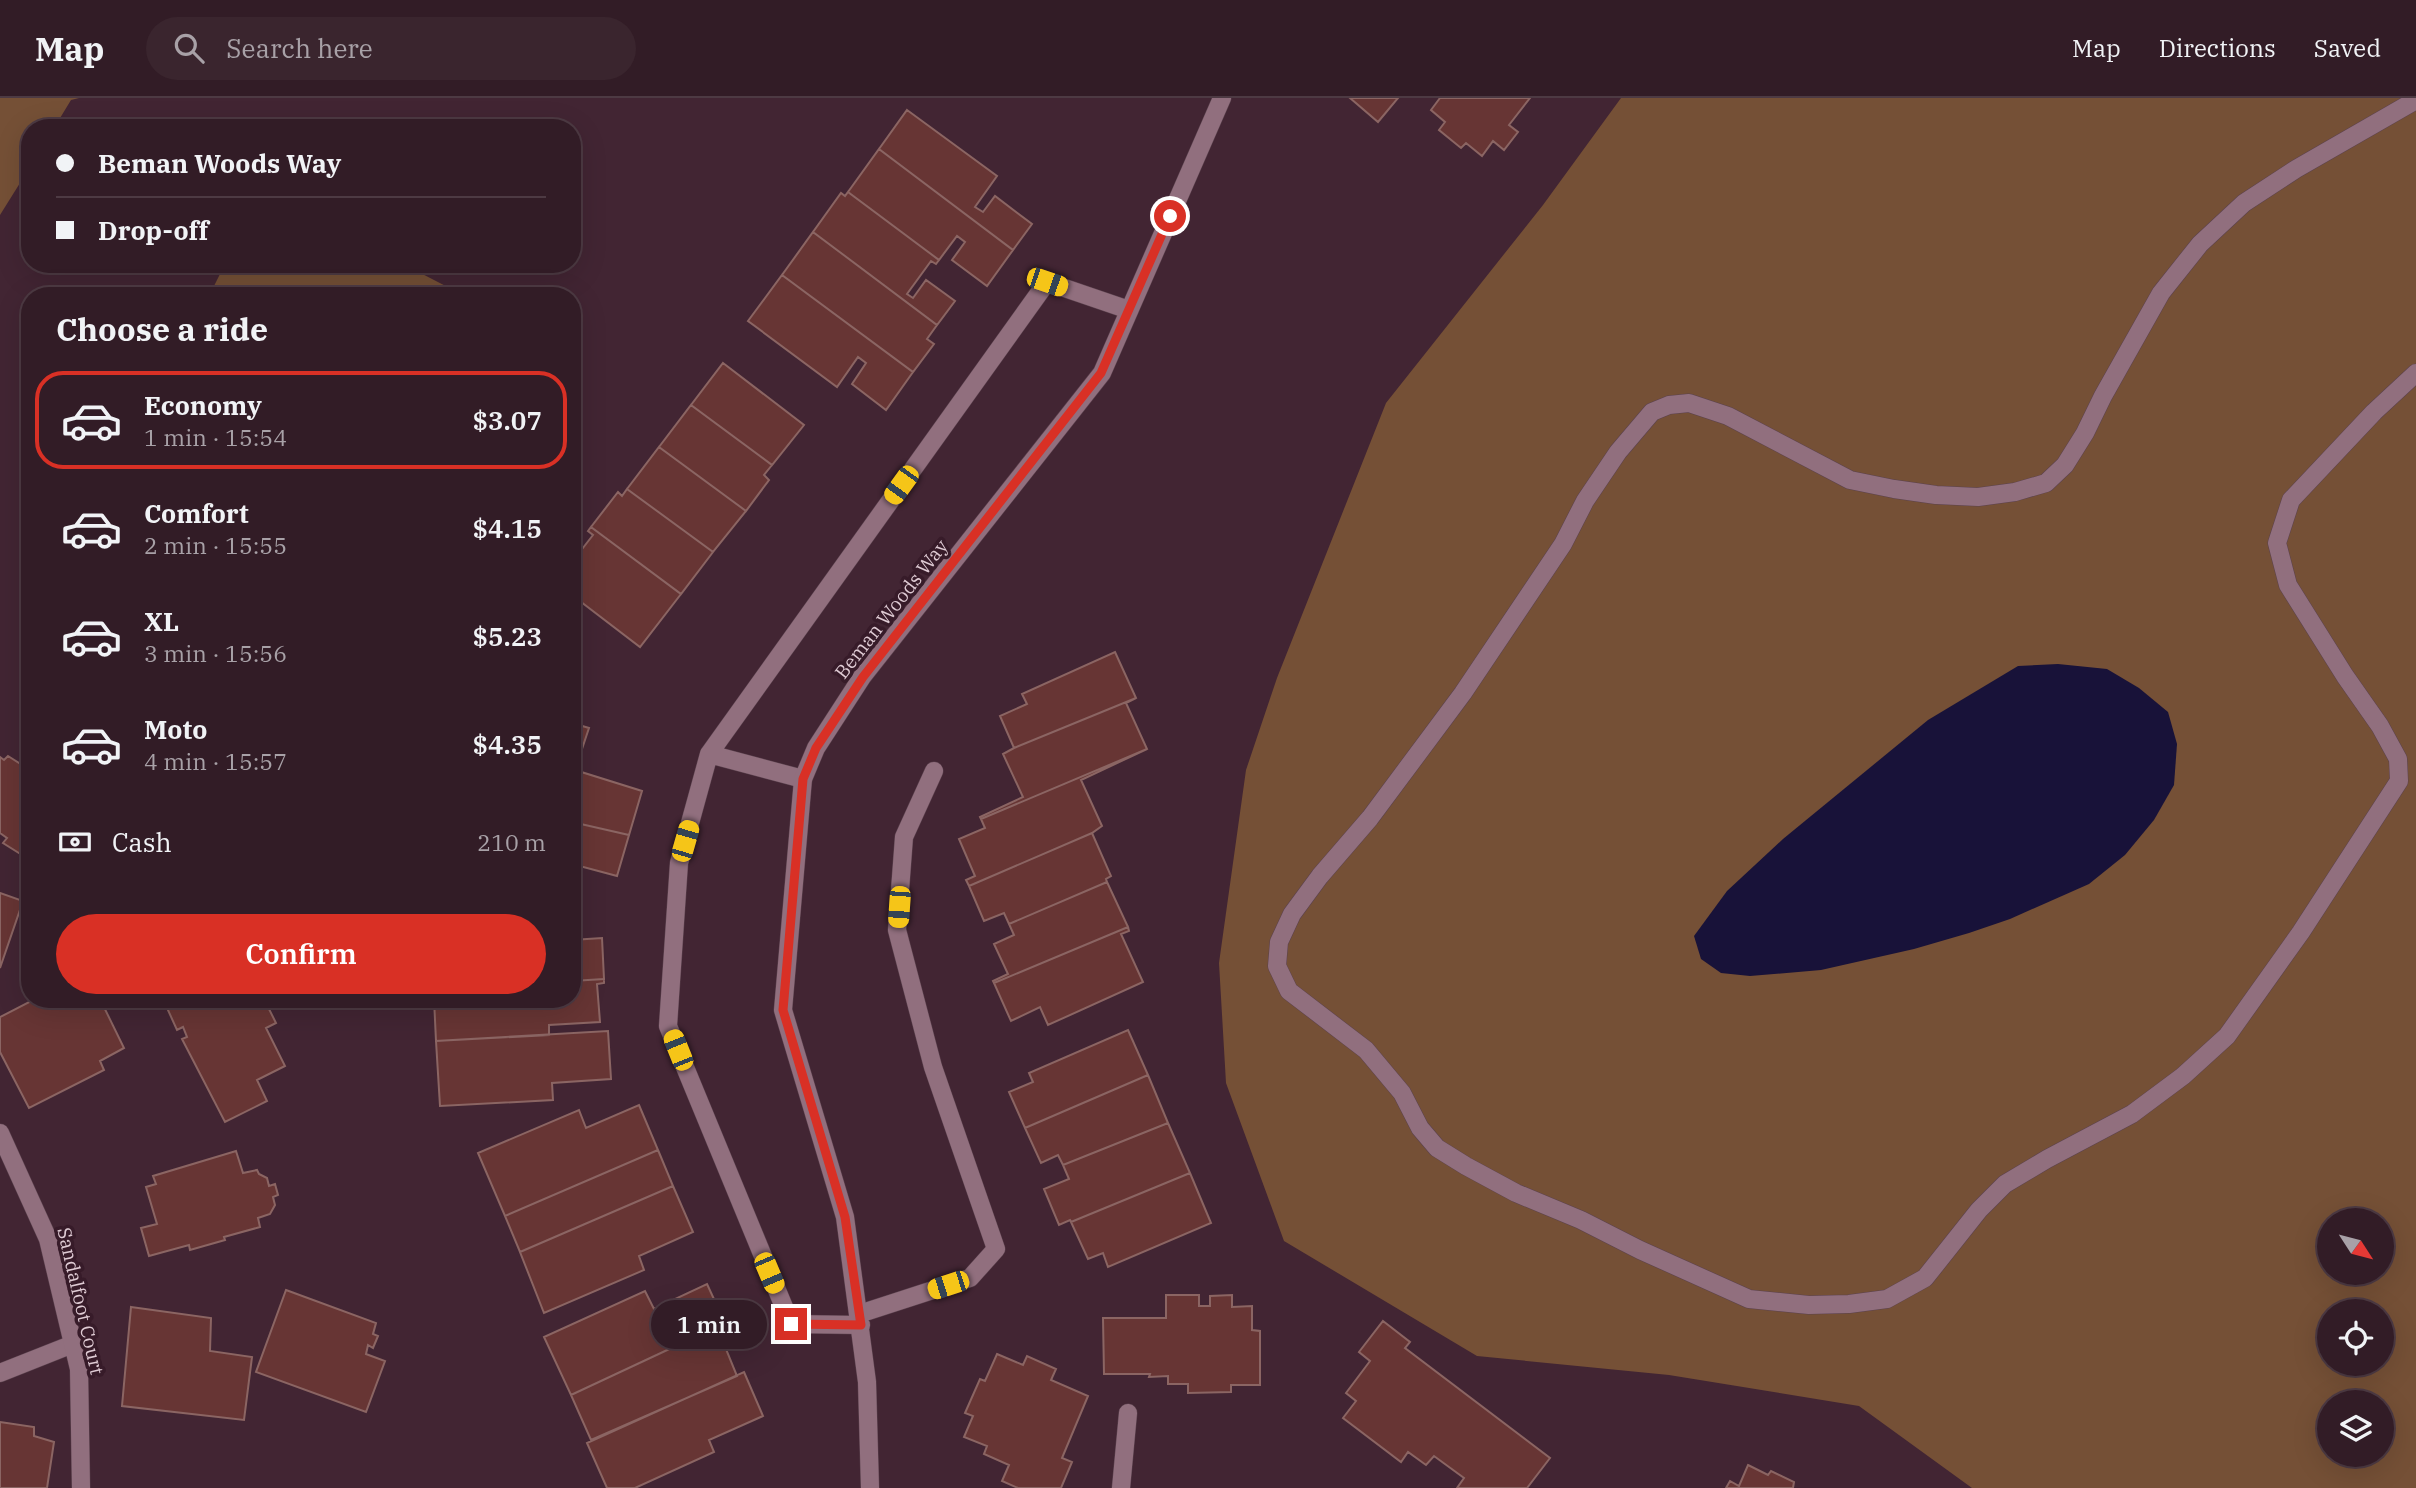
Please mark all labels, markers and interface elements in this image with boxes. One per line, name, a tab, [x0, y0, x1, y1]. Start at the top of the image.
search box	[146, 17, 636, 80]
text: Map	[35, 27, 104, 70]
icon: search	[170, 29, 208, 67]
text: Search here	[226, 31, 373, 65]
text: Map	[2072, 32, 2121, 64]
text: Directions	[2159, 32, 2276, 64]
text: Saved	[2314, 32, 2381, 64]
text: Beman Woods Way	[98, 146, 341, 180]
route start	[1154, 200, 1186, 232]
text: Drop-off	[98, 213, 209, 247]
car	[1024, 265, 1071, 299]
text: Choose a ride	[56, 308, 268, 350]
text: Economy	[144, 388, 262, 422]
icon: car	[60, 389, 123, 452]
text: $3.07	[473, 403, 542, 437]
text: 1 min · 15:54	[144, 422, 287, 452]
car	[881, 462, 922, 508]
text: Comfort	[144, 496, 249, 530]
icon: car	[60, 497, 123, 560]
text: $4.15	[473, 511, 542, 545]
text: 2 min · 15:55	[144, 530, 287, 560]
street label: Beman Woods Way	[829, 534, 953, 683]
text: XL	[144, 604, 179, 638]
icon: car	[60, 605, 123, 668]
text: $5.23	[473, 619, 542, 653]
text: 3 min · 15:56	[144, 638, 287, 668]
text: Moto	[144, 712, 207, 746]
icon: car	[60, 713, 123, 776]
text: $4.35	[473, 727, 542, 761]
text: 4 min · 15:57	[144, 746, 287, 776]
car	[670, 818, 701, 864]
icon: cash	[56, 823, 94, 861]
text: Cash	[112, 825, 172, 859]
text: 210 m	[477, 827, 546, 857]
car	[888, 885, 911, 929]
button: Confirm	[56, 914, 546, 994]
car	[661, 1027, 696, 1073]
north arrow	[2317, 1208, 2394, 1284]
map controls	[2317, 1208, 2394, 1467]
street label: Sandalfoot Court	[52, 1225, 110, 1377]
car	[752, 1250, 787, 1296]
car	[925, 1269, 972, 1301]
button: locate	[2317, 1299, 2394, 1376]
callout: 1 min	[651, 1300, 766, 1348]
route end	[775, 1308, 807, 1340]
text: 1 min	[677, 1309, 741, 1339]
button: layers	[2317, 1390, 2394, 1467]

